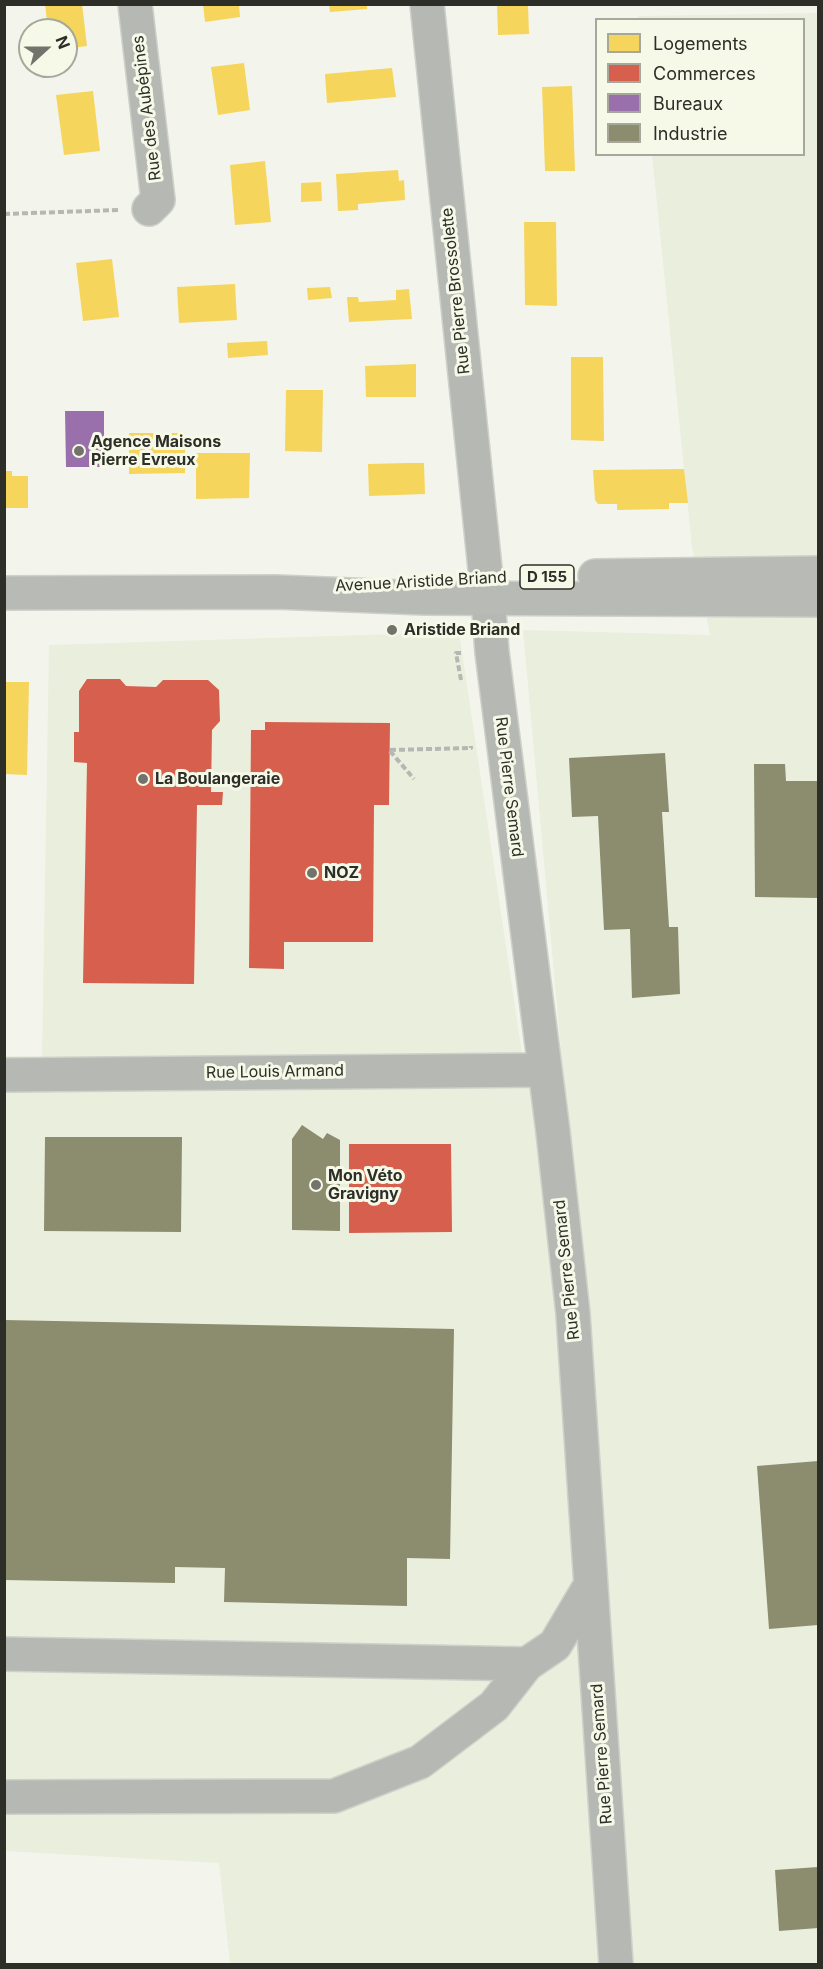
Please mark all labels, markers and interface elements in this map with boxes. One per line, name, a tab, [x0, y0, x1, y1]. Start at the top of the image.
north arrow	[18, 18, 78, 78]
legend	[595, 18, 805, 156]
text: N	[51, 33, 74, 52]
text: Logements	[653, 33, 748, 54]
street label: Rue des Aubépines	[129, 34, 165, 182]
text: Commerces	[653, 63, 756, 84]
text: Bureaux	[653, 93, 723, 114]
text: Industrie	[653, 123, 727, 144]
street label: Rue Pierre Brossolette	[438, 207, 474, 375]
place label: Agence Maisons Pierre Evreux	[91, 432, 221, 470]
marker: Agence Maisons Pierre Evreux	[72, 444, 86, 458]
road number: D 155	[520, 565, 574, 589]
street label: Avenue Aristide Briand	[335, 568, 507, 596]
place label: Aristide Briand	[404, 620, 520, 640]
marker: Aristide Briand	[385, 623, 399, 637]
street label: Rue Pierre Semard	[491, 716, 527, 858]
place label: La Boulangeraie	[155, 769, 280, 789]
marker: La Boulangeraie	[136, 772, 150, 786]
place label: NOZ	[324, 863, 359, 883]
marker: NOZ	[305, 866, 319, 880]
street label: Rue Louis Armand	[206, 1061, 344, 1083]
place label: Mon Véto Gravigny	[328, 1166, 402, 1204]
marker: Mon Véto Gravigny	[309, 1178, 323, 1192]
street label: Rue Pierre Semard	[550, 1199, 584, 1341]
street label: Rue Pierre Semard	[588, 1683, 616, 1825]

